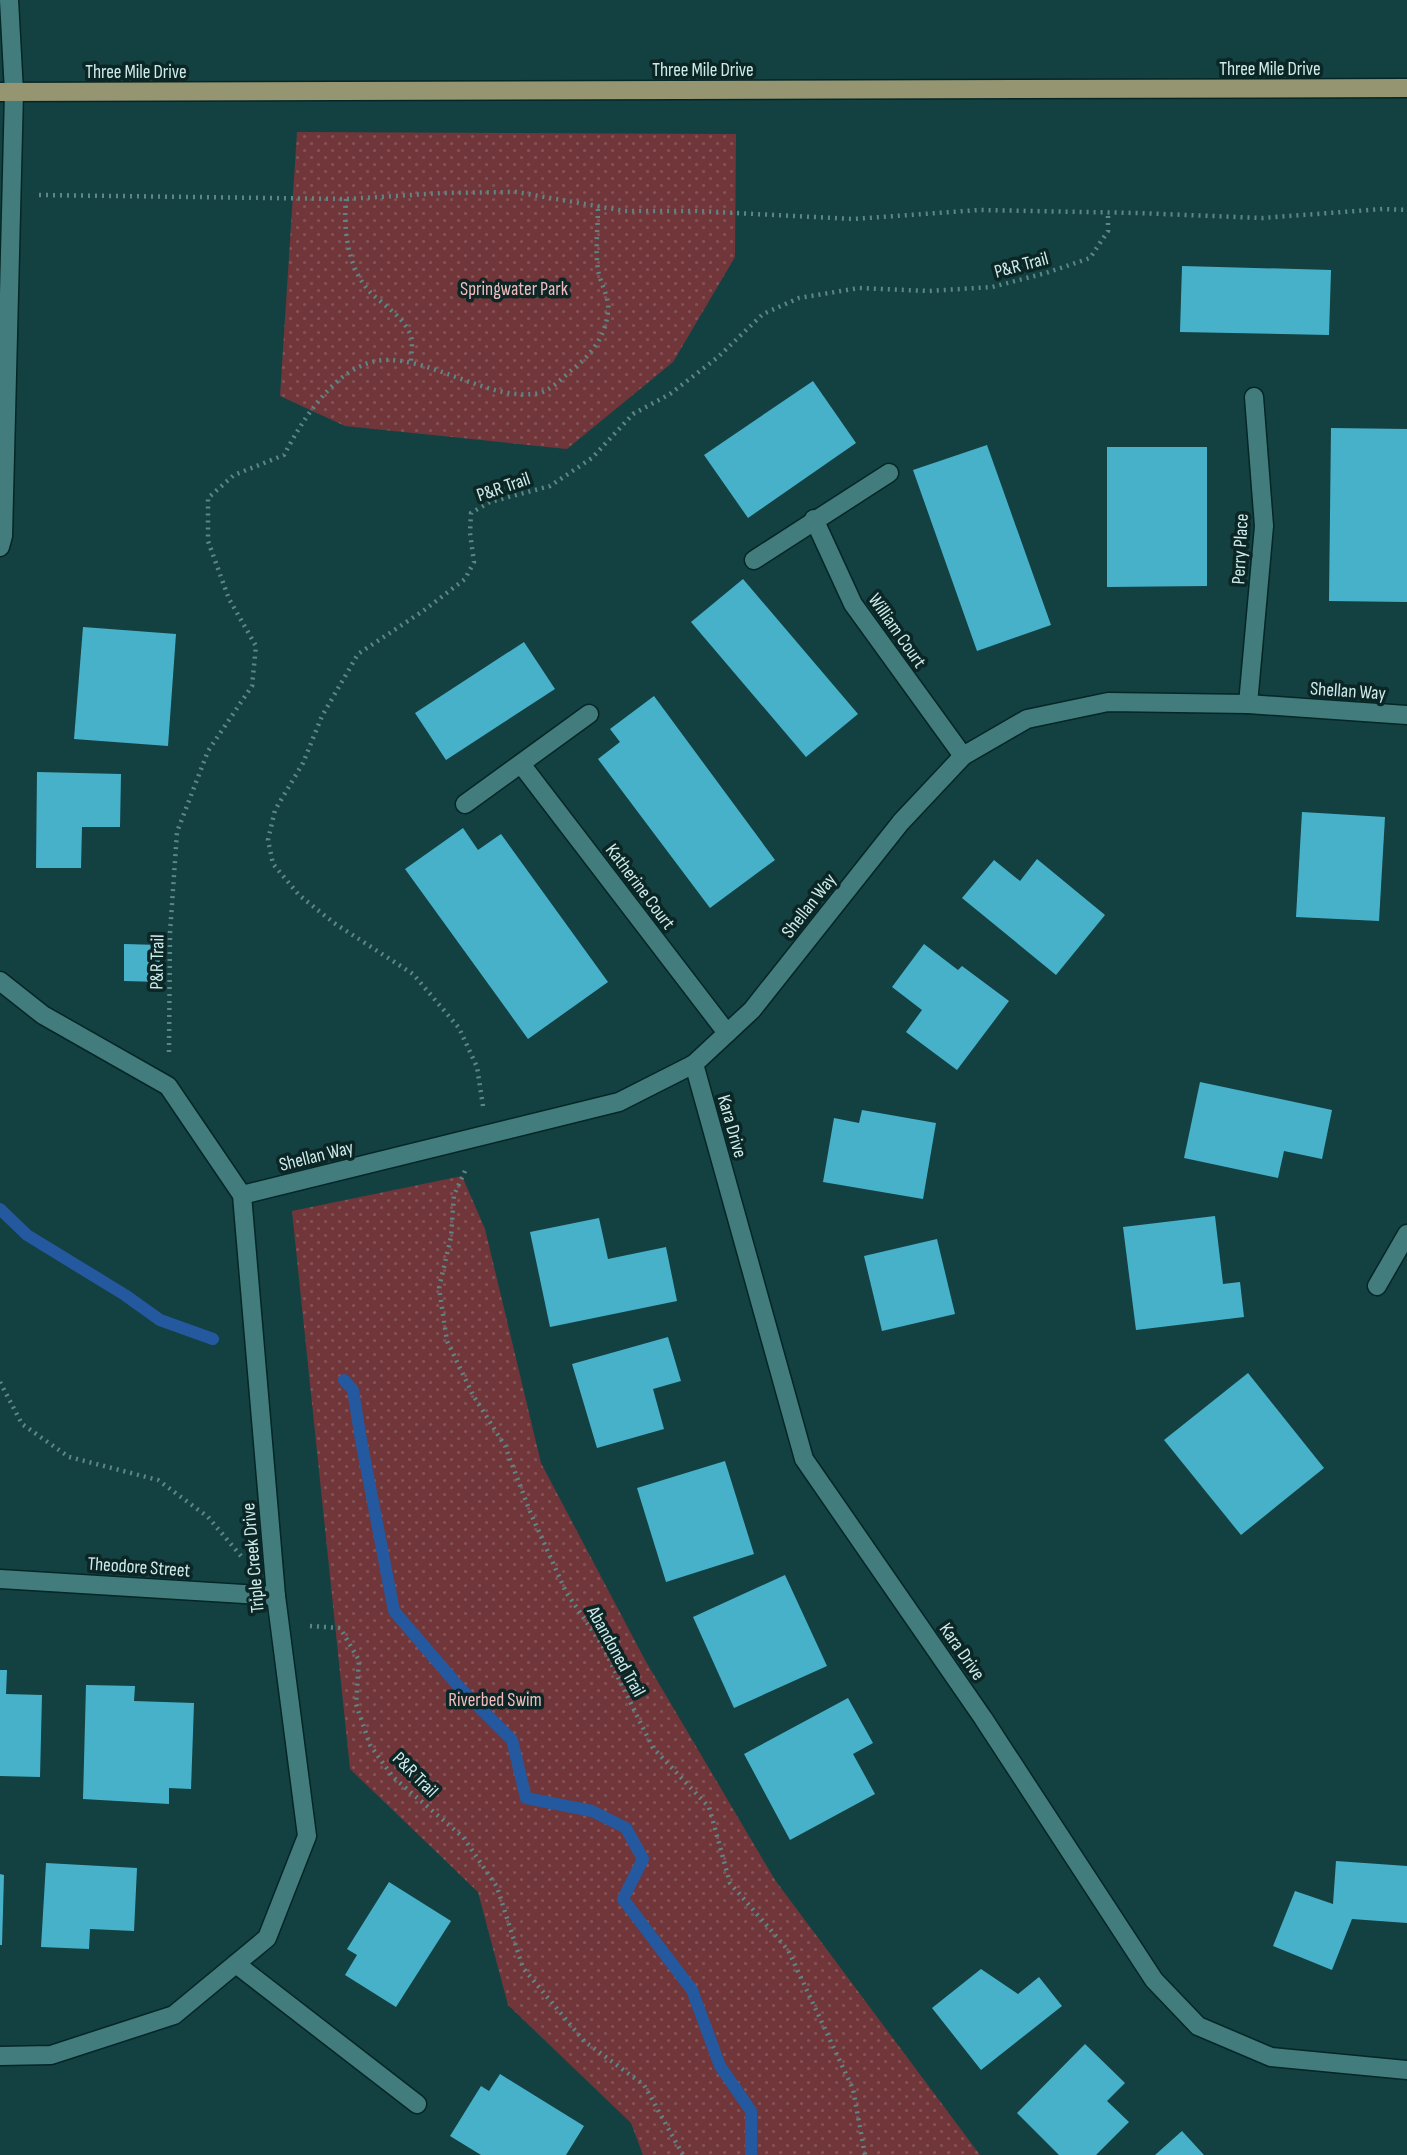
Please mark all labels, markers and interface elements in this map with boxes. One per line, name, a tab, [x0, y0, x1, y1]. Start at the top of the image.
street label: Three Mile Drive	[1219, 58, 1321, 81]
street label: Three Mile Drive	[652, 59, 754, 82]
street label: Three Mile Drive	[85, 61, 187, 84]
street label: P&R Trail	[992, 247, 1051, 284]
park label: Springwater Park	[460, 278, 569, 301]
street label: P&R Trail	[474, 468, 533, 507]
street label: Perry Place	[1227, 513, 1254, 585]
street label: William Court	[863, 589, 931, 673]
street label: Shellan Way	[1309, 677, 1387, 706]
street label: Katherine Court	[600, 839, 680, 935]
street label: Shellan Way	[777, 868, 842, 943]
street label: P&R Trail	[146, 934, 169, 990]
street label: Kara Drive	[712, 1092, 751, 1161]
street label: Shellan Way	[277, 1136, 357, 1177]
street label: Triple Creek Drive	[237, 1502, 270, 1614]
street label: Theodore Street	[87, 1552, 191, 1583]
street label: Abandoned Trail	[581, 1602, 650, 1701]
street label: Kara Drive	[934, 1619, 990, 1685]
park label: Riverbed Swim	[448, 1689, 542, 1712]
street label: P&R Trail	[387, 1747, 443, 1803]

